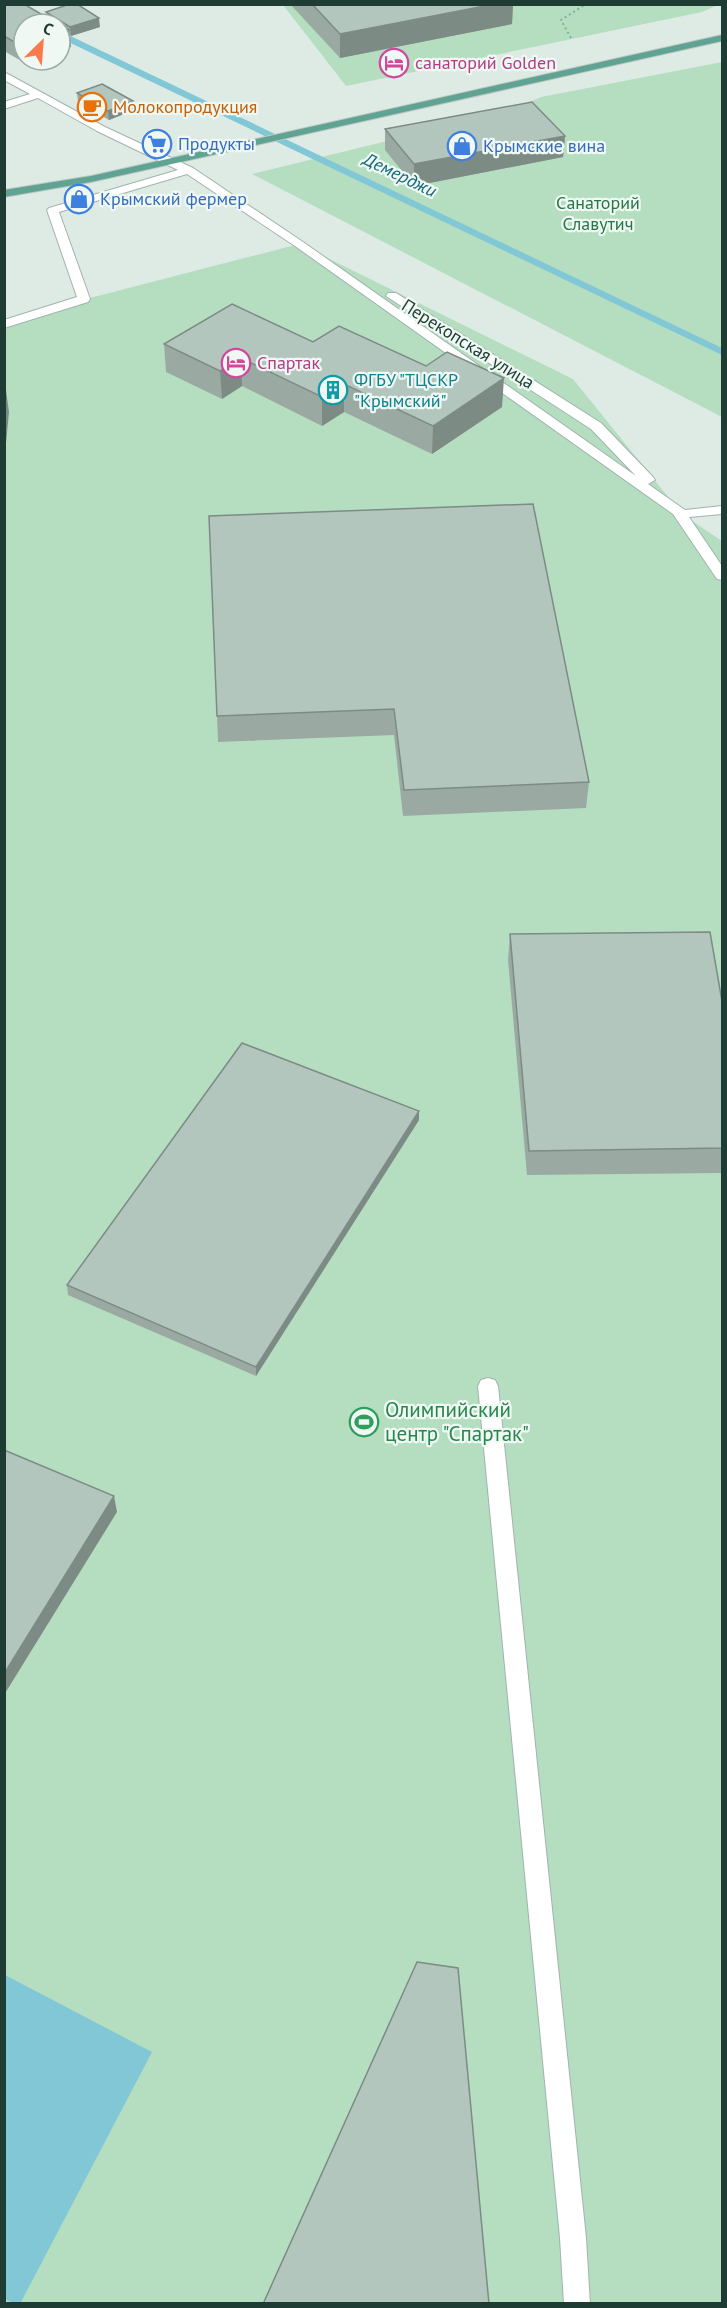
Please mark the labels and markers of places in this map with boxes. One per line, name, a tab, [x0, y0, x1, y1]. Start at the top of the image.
hotel icon: санаторий Golden	[378, 47, 410, 79]
place label: санаторий Golden	[415, 51, 556, 74]
cafe icon: Молокопродукция	[76, 91, 108, 123]
place label: Молокопродукция	[113, 95, 257, 118]
supermarket icon: Продукты	[141, 128, 173, 160]
shop icon: Крымские вина	[446, 130, 478, 162]
place label: Продукты	[178, 132, 255, 155]
place label: Крымские вина	[483, 134, 605, 157]
shop icon: Крымский фермер	[63, 183, 95, 215]
place label: Крымский фермер	[100, 187, 247, 210]
hotel icon: Спартак	[220, 347, 252, 379]
place label: Спартак	[257, 351, 320, 374]
place label: ФГБУ "ТЦСКР "Крымский"	[354, 368, 458, 412]
building icon: ФГБУ "ТЦСКР "Крымский"	[317, 374, 349, 406]
place label: Олимпийский центр "Спартак"	[385, 1396, 529, 1447]
sports icon: Олимпийский центр "Спартак"	[348, 1406, 380, 1438]

